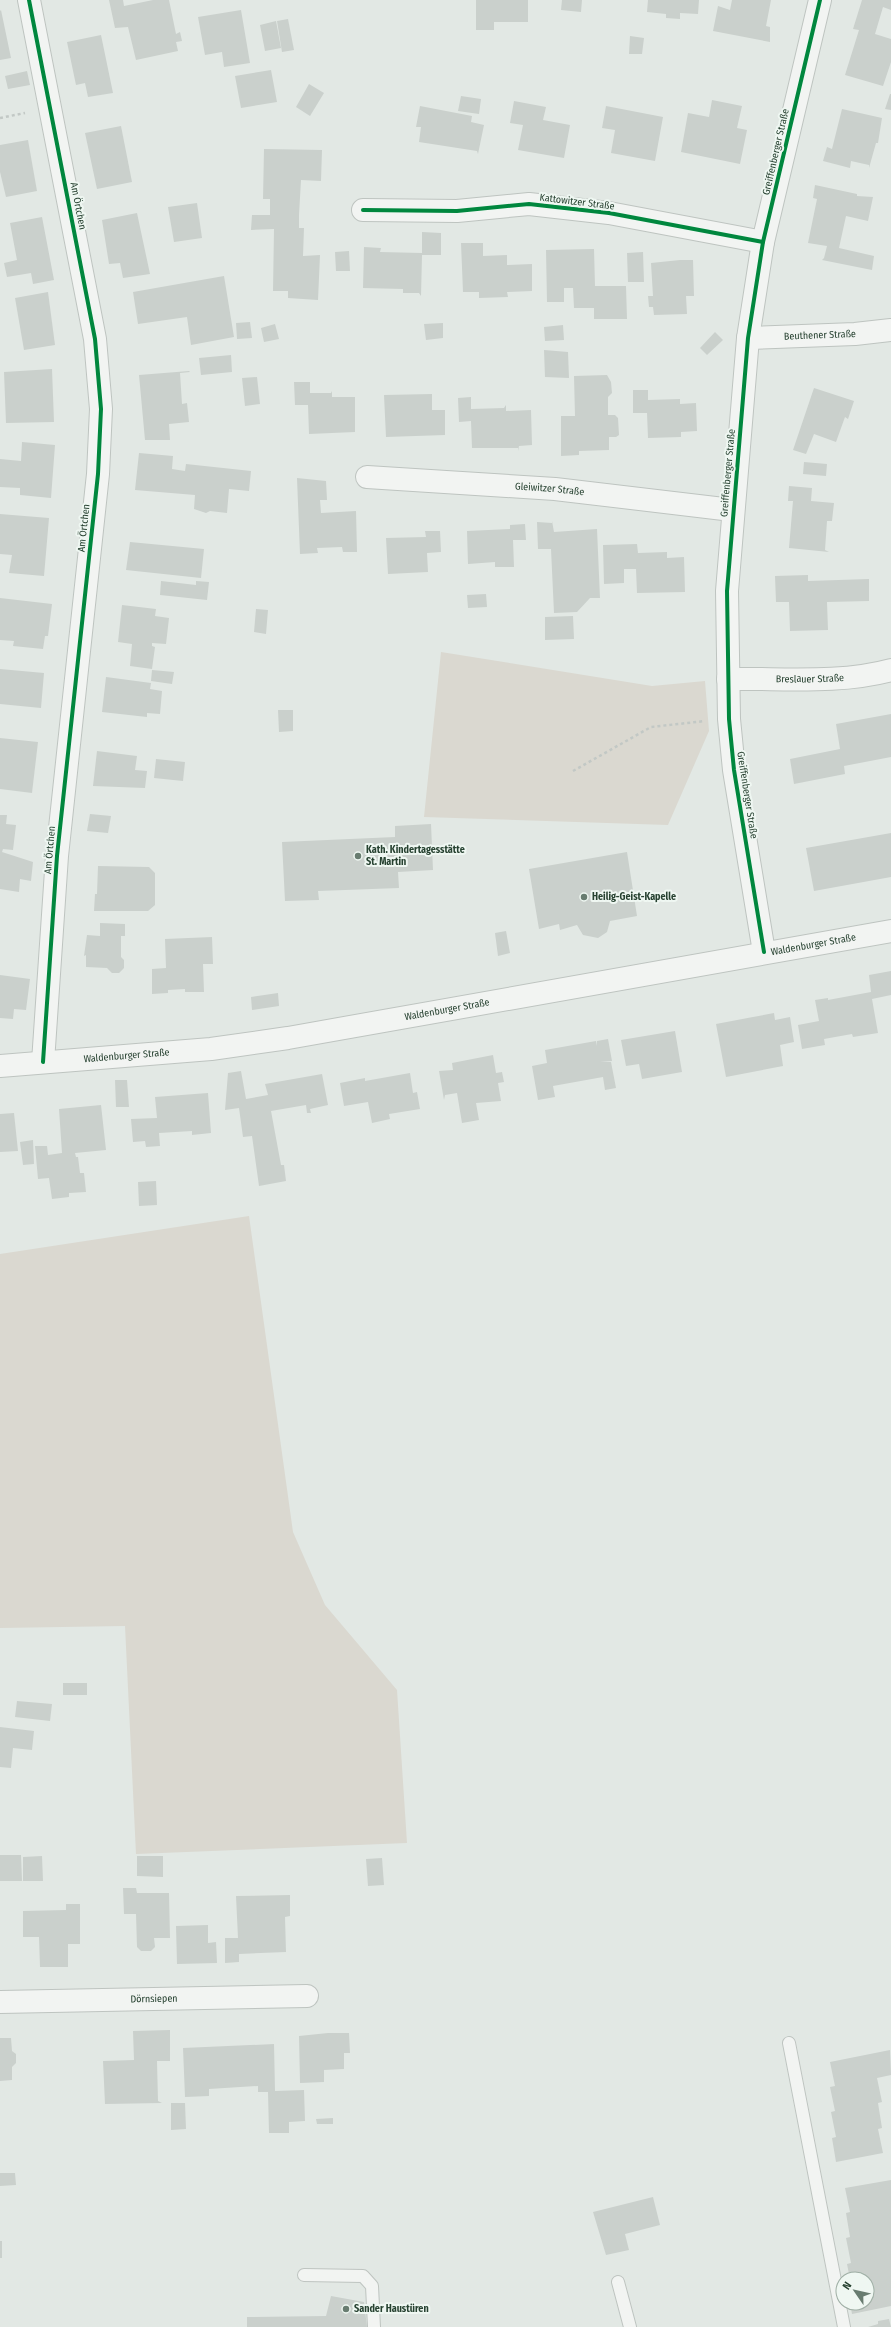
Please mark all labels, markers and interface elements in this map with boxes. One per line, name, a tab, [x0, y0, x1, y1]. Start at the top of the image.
street label: Greiffenberger Straße	[760, 108, 792, 196]
street label: Am Örtchen	[68, 181, 89, 231]
street label: Kattowitzer Straße	[539, 191, 615, 213]
street label: Beuthener Straße	[784, 328, 856, 343]
street label: Greiffenberger Straße	[718, 429, 738, 517]
street label: Gleiwitzer Straße	[515, 480, 585, 498]
street label: Am Örtchen	[75, 503, 92, 552]
street label: Breslauer Straße	[776, 672, 845, 685]
street label: Greiffenberger Straße	[734, 751, 760, 840]
street label: Am Örtchen	[41, 826, 58, 874]
place label: Kath. Kindertagesstätte St. Martin	[366, 844, 465, 868]
marker: Kath. Kindertagesstätte St. Martin	[353, 851, 363, 861]
place label: Heilig-Geist-Kapelle	[592, 891, 676, 903]
marker: Heilig-Geist-Kapelle	[579, 892, 589, 902]
street label: Waldenburger Straße	[770, 931, 857, 958]
street label: Waldenburger Straße	[404, 996, 491, 1023]
street label: Waldenburger Straße	[83, 1046, 170, 1065]
street label: Dörnsiepen	[130, 1993, 178, 2005]
north arrow	[835, 2271, 875, 2311]
text: N	[840, 2279, 854, 2292]
place label: Sander Haustüren	[354, 2303, 429, 2315]
marker: Sander Haustüren	[341, 2304, 351, 2314]

